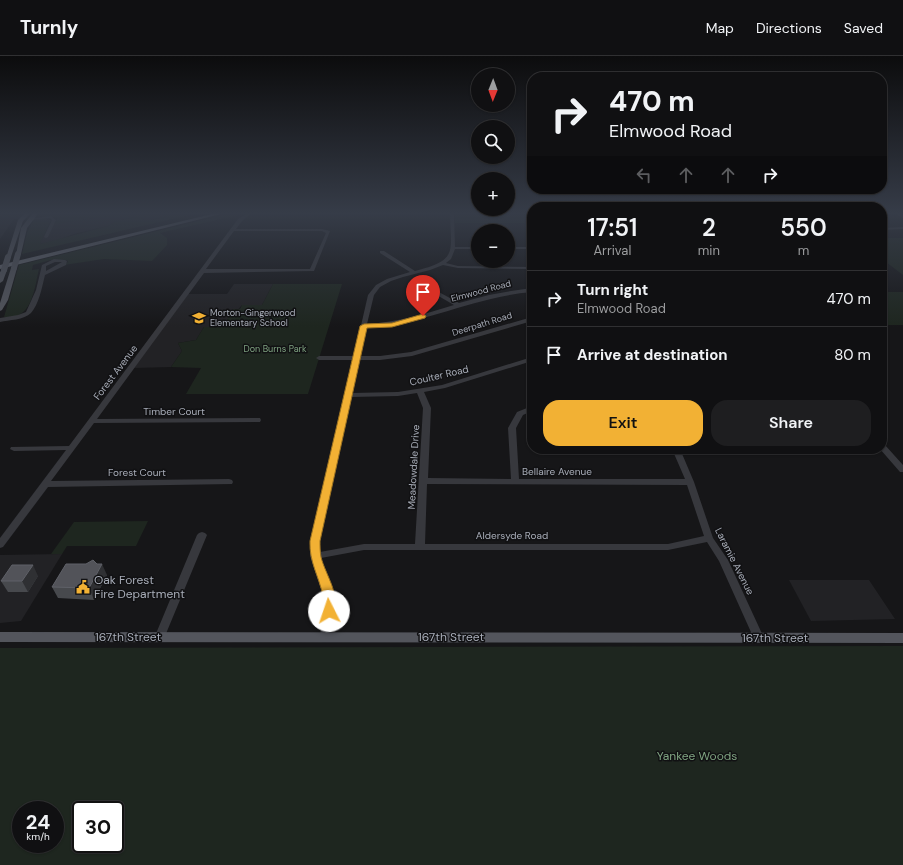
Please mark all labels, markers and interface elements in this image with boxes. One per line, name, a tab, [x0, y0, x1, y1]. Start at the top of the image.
text: Turnly	[20, 15, 78, 40]
text: Map	[706, 19, 734, 37]
text: Directions	[756, 19, 822, 37]
text: Saved	[844, 19, 883, 37]
north arrow	[471, 68, 515, 112]
map controls	[471, 68, 515, 268]
text: 470 m	[609, 83, 695, 120]
icon: right	[543, 88, 595, 140]
text: Elmwood Road	[609, 119, 732, 143]
button: search	[471, 120, 515, 164]
icon: left	[633, 164, 655, 186]
icon: ahead	[675, 164, 697, 186]
icon: ahead	[717, 164, 739, 186]
icon: right	[759, 164, 781, 186]
button: +	[471, 172, 515, 216]
text: 17:51	[587, 212, 637, 243]
text: 2	[702, 212, 716, 243]
text: 550	[780, 212, 827, 243]
button: −	[471, 224, 515, 268]
text: Arrival	[593, 242, 631, 259]
text: min	[698, 242, 720, 259]
text: m	[798, 242, 809, 259]
pin	[406, 275, 440, 316]
street label: Elmwood Road	[450, 277, 513, 305]
text: Turn right	[577, 280, 648, 300]
icon: arrive	[412, 281, 434, 303]
icon: right	[543, 288, 565, 310]
text: 470 m	[826, 289, 871, 309]
text: Elmwood Road	[577, 300, 666, 317]
place label: Morton-Gingerwood Elementary School	[210, 307, 296, 329]
street label: Deerpath Road	[451, 309, 514, 339]
school or university icon: Morton-Gingerwood Elementary School	[191, 310, 207, 326]
street label: Forest Avenue	[90, 342, 141, 402]
park label: Don Burns Park	[244, 343, 307, 355]
icon: arrive	[543, 344, 565, 366]
text: Arrive at destination	[577, 345, 728, 365]
text: 80 m	[834, 345, 871, 365]
street label: Coulter Road	[408, 362, 470, 389]
button: Exit	[543, 400, 703, 446]
button: Share	[711, 400, 871, 446]
street label: Timber Court	[143, 405, 205, 418]
street label: Meadowdale Drive	[405, 424, 422, 510]
street label: Bellaire Avenue	[522, 465, 592, 478]
street label: Forest Court	[108, 466, 166, 479]
street label: Laramie Avenue	[712, 526, 757, 597]
street label: Aldersyde Road	[476, 529, 548, 542]
place label: Oak Forest Fire Department	[94, 572, 185, 602]
public building icon: Oak Forest Fire Department	[75, 579, 91, 595]
position arrow	[308, 590, 350, 632]
street label: 167th Street	[95, 629, 161, 645]
street label: 167th Street	[418, 629, 484, 645]
street label: 167th Street	[742, 630, 808, 646]
park label: Yankee Woods	[657, 748, 737, 764]
speed limit sign: 30	[72, 801, 124, 853]
text: 24	[26, 809, 50, 835]
text: km/h	[26, 830, 50, 843]

